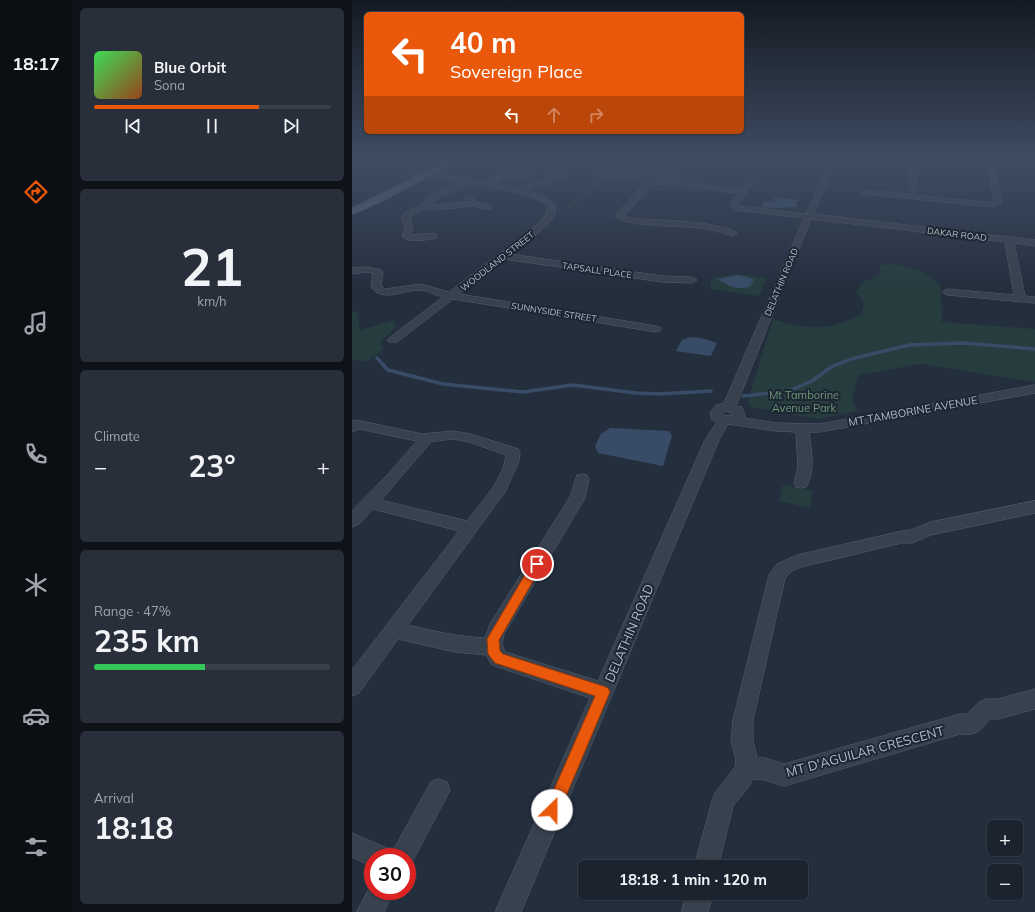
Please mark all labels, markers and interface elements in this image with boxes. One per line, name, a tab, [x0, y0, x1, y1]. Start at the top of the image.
text: 40 m	[450, 25, 516, 60]
icon: left	[384, 28, 436, 80]
text: 18:17	[12, 52, 60, 75]
text: Blue Orbit	[154, 58, 226, 77]
text: Sovereign Place	[450, 60, 583, 83]
text: Sona	[154, 77, 185, 93]
icon: left	[501, 104, 523, 126]
icon: ahead	[543, 104, 565, 126]
icon: right	[585, 104, 607, 126]
icon: previous	[122, 115, 144, 137]
icon: pause	[201, 115, 223, 137]
icon: next	[280, 115, 302, 137]
icon: directions	[22, 178, 50, 206]
street label: DAKAR ROAD	[926, 225, 988, 243]
street label: WOODLAND STREET	[458, 228, 537, 293]
text: 21	[181, 234, 243, 299]
street label: DELATHIN ROAD	[762, 246, 800, 318]
street label: TAPSALL PLACE	[562, 260, 632, 280]
text: km/h	[197, 293, 227, 309]
street label: SUNNYSIDE STREET	[511, 300, 598, 324]
icon: music	[22, 309, 50, 337]
park label: Mt Tamborine Avenue Park	[769, 388, 839, 415]
street label: MT TAMBORINE AVENUE	[847, 393, 979, 429]
text: Climate	[94, 428, 140, 444]
icon: phone	[22, 440, 50, 468]
text: 23°	[188, 447, 236, 485]
text: −	[94, 453, 107, 481]
text: +	[317, 453, 330, 481]
pin	[520, 547, 554, 581]
icon: arrive	[526, 553, 548, 575]
icon: climate	[22, 571, 50, 599]
street label: DELATHIN ROAD	[601, 582, 657, 684]
text: Range · 47%	[94, 603, 171, 619]
text: 235 km	[94, 622, 200, 660]
icon: car	[22, 702, 50, 730]
street label: MT D'AGUILAR CRESCENT	[784, 722, 946, 780]
position arrow	[531, 789, 573, 831]
text: Arrival	[94, 790, 134, 806]
text: 18:18	[94, 809, 173, 847]
map controls	[987, 820, 1023, 900]
button: +	[987, 820, 1023, 856]
icon: filters	[22, 833, 50, 861]
speed limit sign: 30	[364, 848, 416, 900]
button: −	[987, 864, 1023, 900]
text: 18:18 · 1 min · 120 m	[619, 870, 767, 889]

